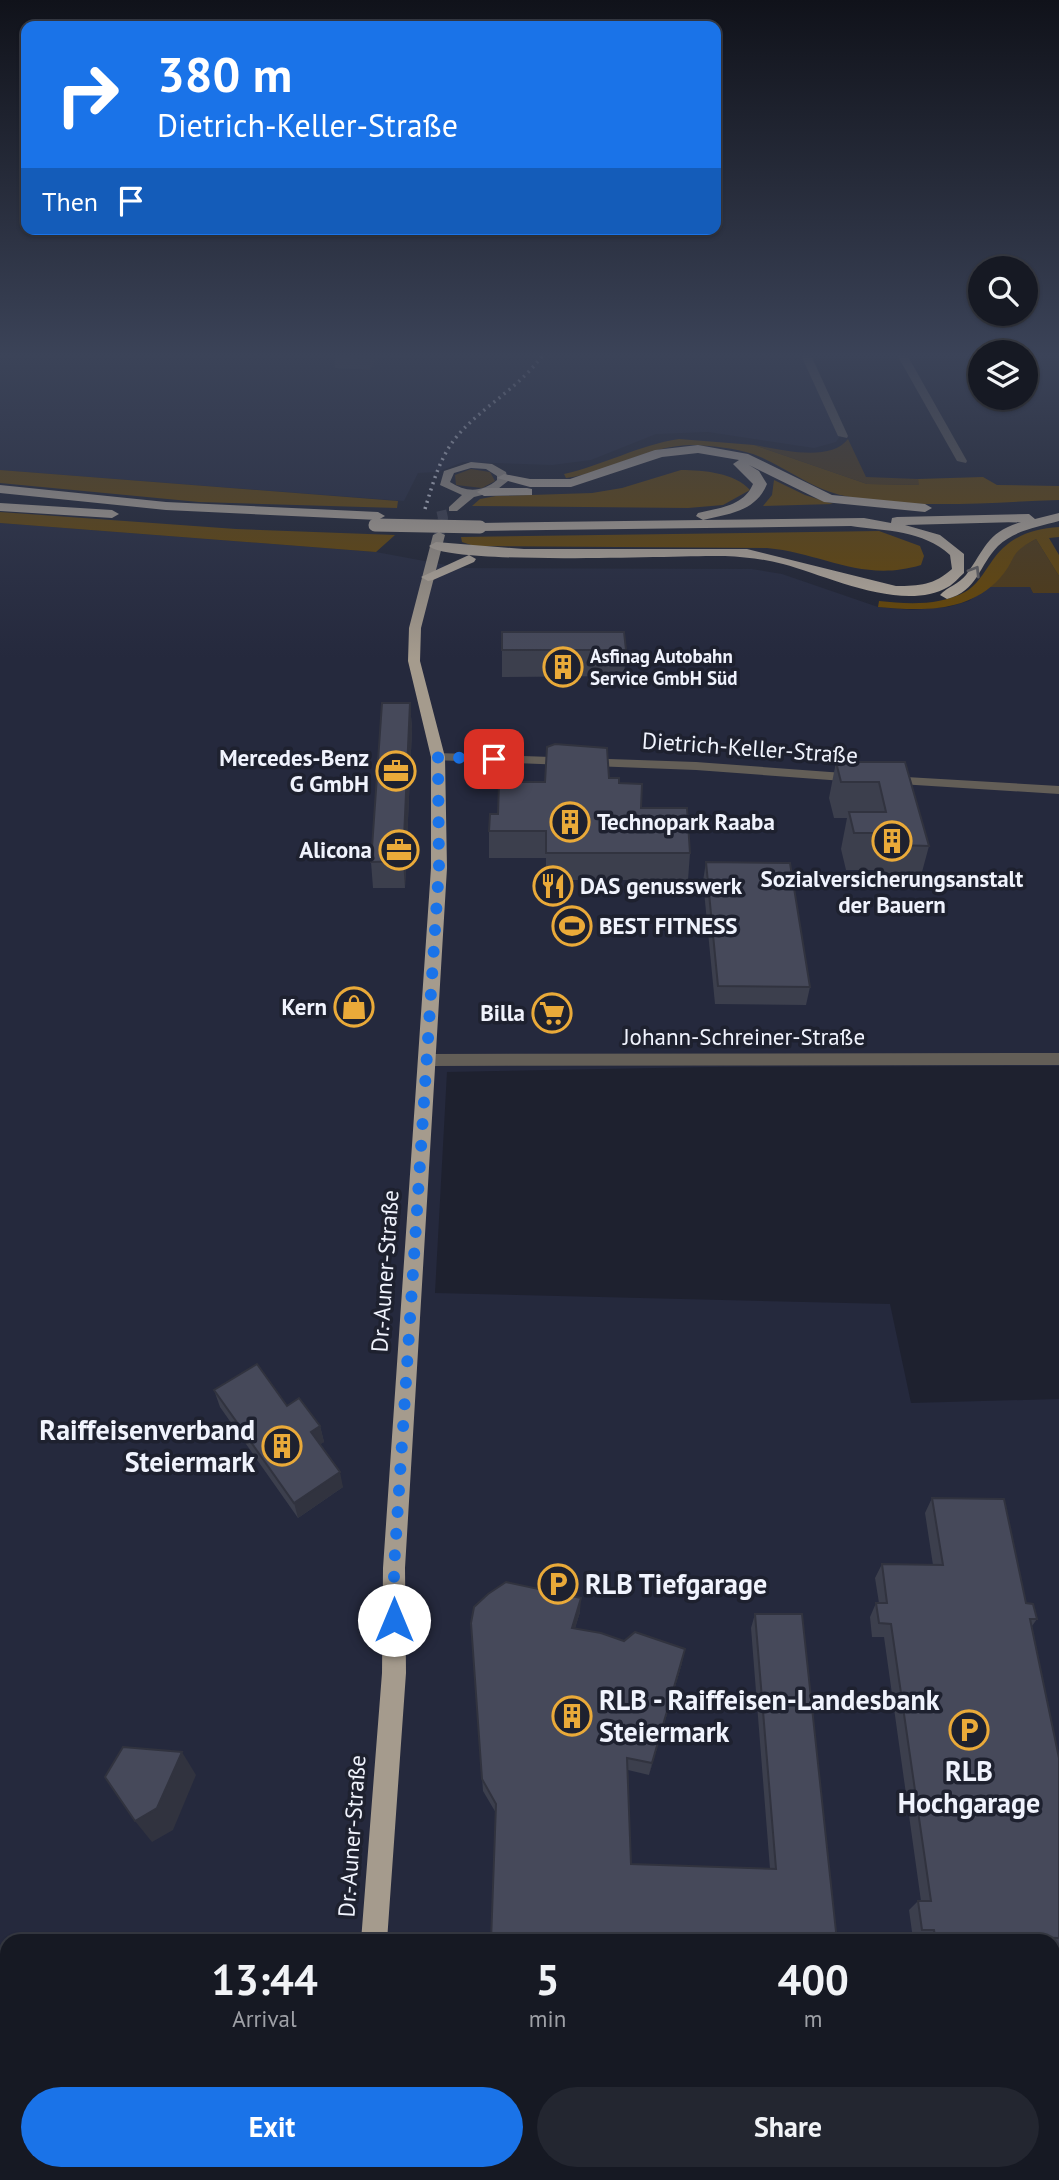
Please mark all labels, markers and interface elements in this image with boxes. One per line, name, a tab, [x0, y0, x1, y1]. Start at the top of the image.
text: 380 m	[157, 42, 292, 106]
icon: right	[42, 49, 133, 140]
text: Dietrich-Keller-Straße	[157, 104, 458, 146]
icon: arrive	[112, 182, 150, 220]
text: Then	[42, 185, 98, 218]
map controls	[968, 256, 1038, 410]
button: search	[968, 256, 1038, 326]
button: layers	[968, 340, 1038, 410]
one-way arrow	[967, 566, 980, 579]
place label: Asfinag Autobahn Service GmbH Süd	[590, 644, 737, 690]
building icon: Asfinag Autobahn Service GmbH Süd	[542, 646, 584, 688]
street label: Dietrich-Keller-Straße	[641, 725, 859, 770]
pin	[464, 729, 524, 789]
icon: arrive	[475, 740, 513, 778]
place label: Mercedes-Benz G GmbH	[219, 743, 369, 798]
office icon: Mercedes-Benz G GmbH	[375, 750, 417, 792]
building icon: Technopark Raaba	[549, 801, 591, 843]
place label: Technopark Raaba	[597, 807, 775, 836]
building icon: Sozialversicherungsanstalt der Bauern	[871, 820, 913, 862]
office icon: Alicona	[378, 829, 420, 871]
place label: Alicona	[299, 835, 372, 864]
place label: Sozialversicherungsanstalt der Bauern	[761, 864, 1023, 919]
restaurant icon: DAS genusswerk	[532, 865, 574, 907]
place label: DAS genusswerk	[580, 871, 743, 900]
sports icon: BEST FITNESS	[551, 905, 593, 947]
place label: BEST FITNESS	[599, 911, 738, 940]
shop icon: Kern	[333, 986, 375, 1028]
place label: Kern	[282, 992, 327, 1021]
supermarket icon: Billa	[531, 992, 573, 1034]
place label: Billa	[480, 998, 525, 1027]
street label: Johann-Schreiner-Straße	[622, 1022, 865, 1051]
street label: Dr.-Auner-Straße	[364, 1189, 405, 1353]
place label: Raiffeisenverband Steiermark	[39, 1411, 255, 1480]
building icon: Raiffeisenverband Steiermark	[261, 1425, 303, 1467]
parking icon: RLB Tiefgarage	[537, 1563, 579, 1605]
place label: RLB Tiefgarage	[585, 1565, 767, 1602]
position arrow	[357, 1583, 431, 1657]
place label: RLB - Raiffeisen-Landesbank Steiermark	[599, 1681, 940, 1750]
building icon: RLB - Raiffeisen-Landesbank Steiermark	[551, 1695, 593, 1737]
parking icon: RLB Hochgarage	[948, 1709, 990, 1751]
place label: RLB Hochgarage	[898, 1752, 1040, 1821]
street label: Dr.-Auner-Straße	[331, 1754, 372, 1918]
text: 13:44	[211, 1952, 318, 2007]
text: 5	[536, 1952, 559, 2007]
text: 400	[777, 1952, 849, 2007]
text: Arrival	[232, 2004, 297, 2033]
text: min	[529, 2004, 566, 2033]
text: m	[804, 2004, 822, 2033]
button: Exit	[21, 2087, 523, 2167]
button: Share	[537, 2087, 1039, 2167]

